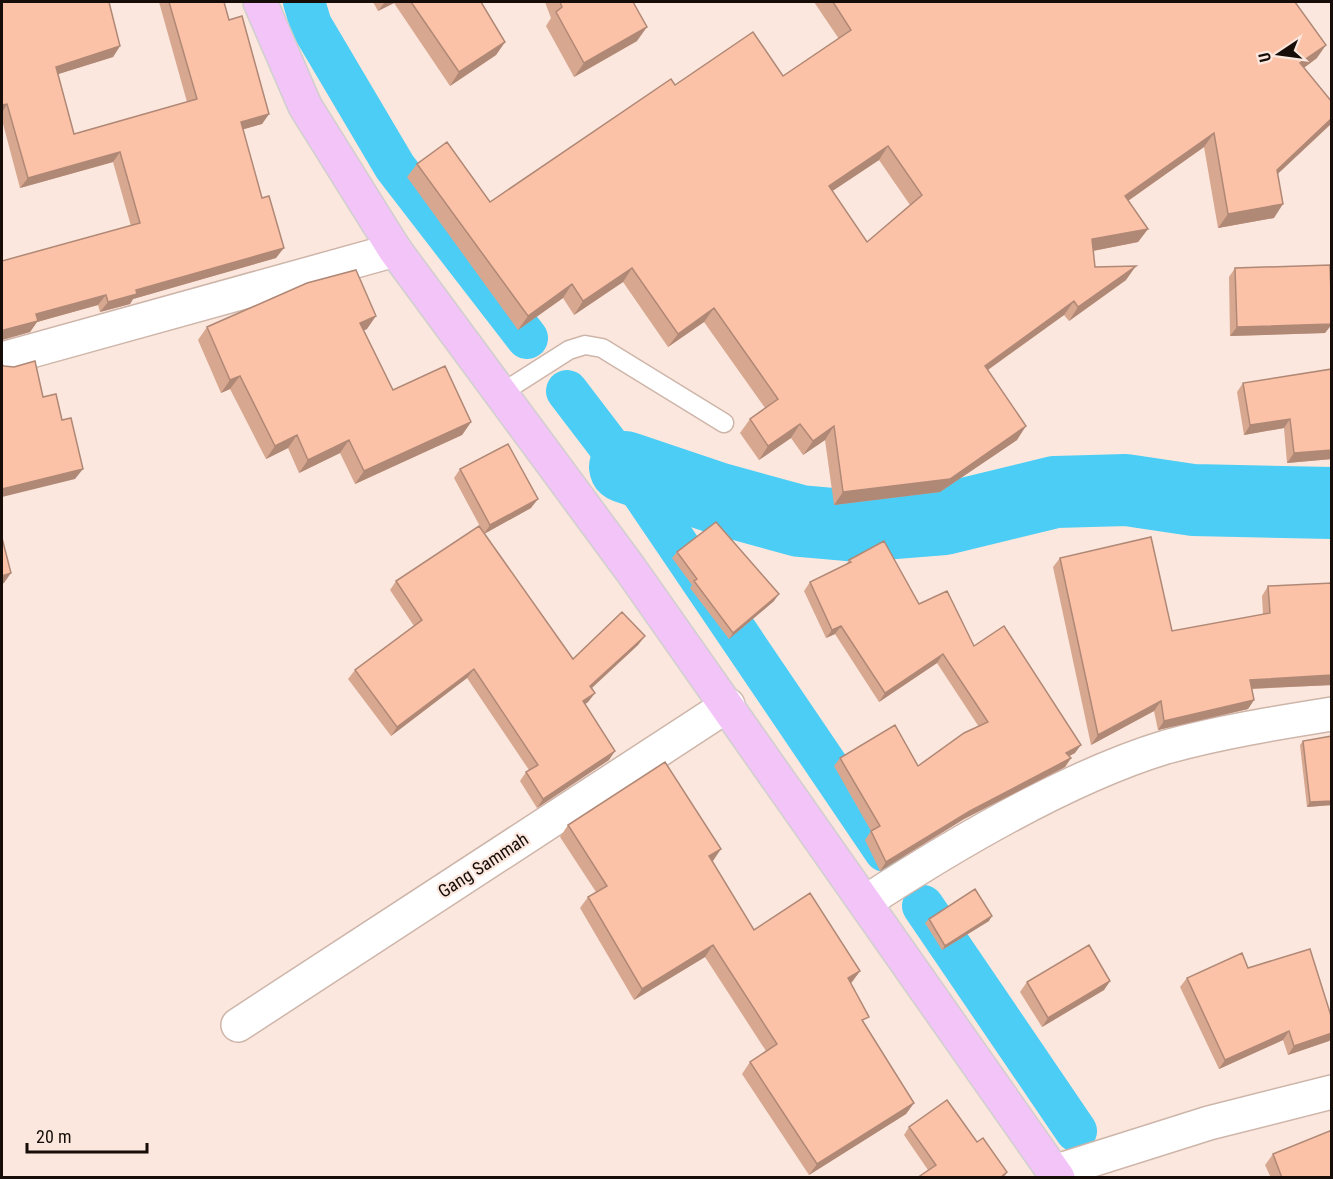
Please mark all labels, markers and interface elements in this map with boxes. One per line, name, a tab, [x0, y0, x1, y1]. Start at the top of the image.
north arrow	[1249, 24, 1309, 84]
text: U	[1255, 51, 1275, 64]
street label: Gang Sammah	[434, 828, 532, 902]
scale bar	[27, 1116, 147, 1154]
text: 20 m	[36, 1126, 71, 1147]

